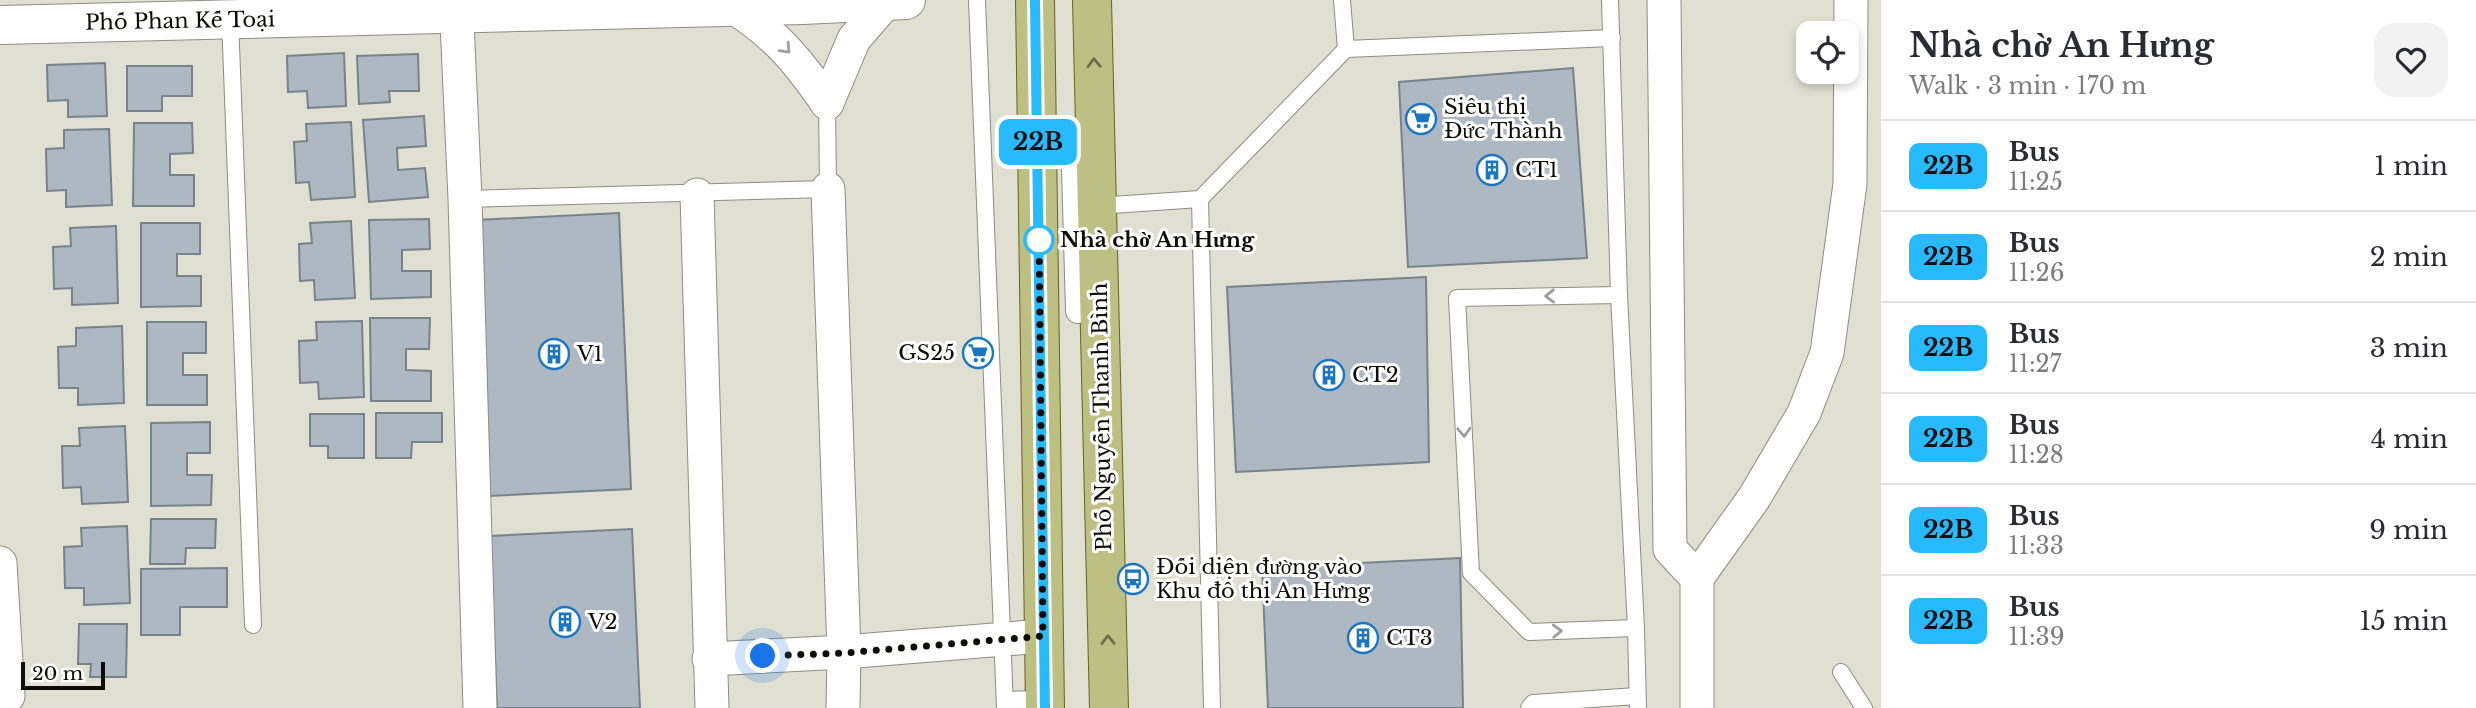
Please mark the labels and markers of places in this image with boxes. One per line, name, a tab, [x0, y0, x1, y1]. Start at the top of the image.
place label: Siêu thị Đức Thành	[1444, 94, 1562, 144]
supermarket icon: Siêu thị Đức Thành	[1404, 102, 1438, 136]
building icon: CT1	[1475, 153, 1509, 187]
place label: CT1	[1515, 157, 1558, 183]
marker: Nhà chờ An Hưng	[1024, 225, 1054, 255]
place label: Nhà chờ An Hưng	[1060, 227, 1255, 253]
supermarket icon: GS25	[961, 336, 995, 370]
building icon: V1	[537, 337, 571, 371]
place label: GS25	[898, 340, 955, 366]
place label: V1	[576, 341, 603, 367]
building icon: CT2	[1312, 358, 1346, 392]
place label: CT2	[1352, 362, 1399, 388]
place label: Đối diện đường vào Khu đô thị An Hưng	[1156, 554, 1371, 604]
bus stop icon: Đối diện đường vào Khu đô thị An Hưng	[1116, 562, 1150, 596]
building icon: V2	[548, 605, 582, 639]
place label: V2	[587, 609, 617, 635]
building icon: CT3	[1346, 621, 1380, 655]
place label: CT3	[1386, 625, 1433, 651]

